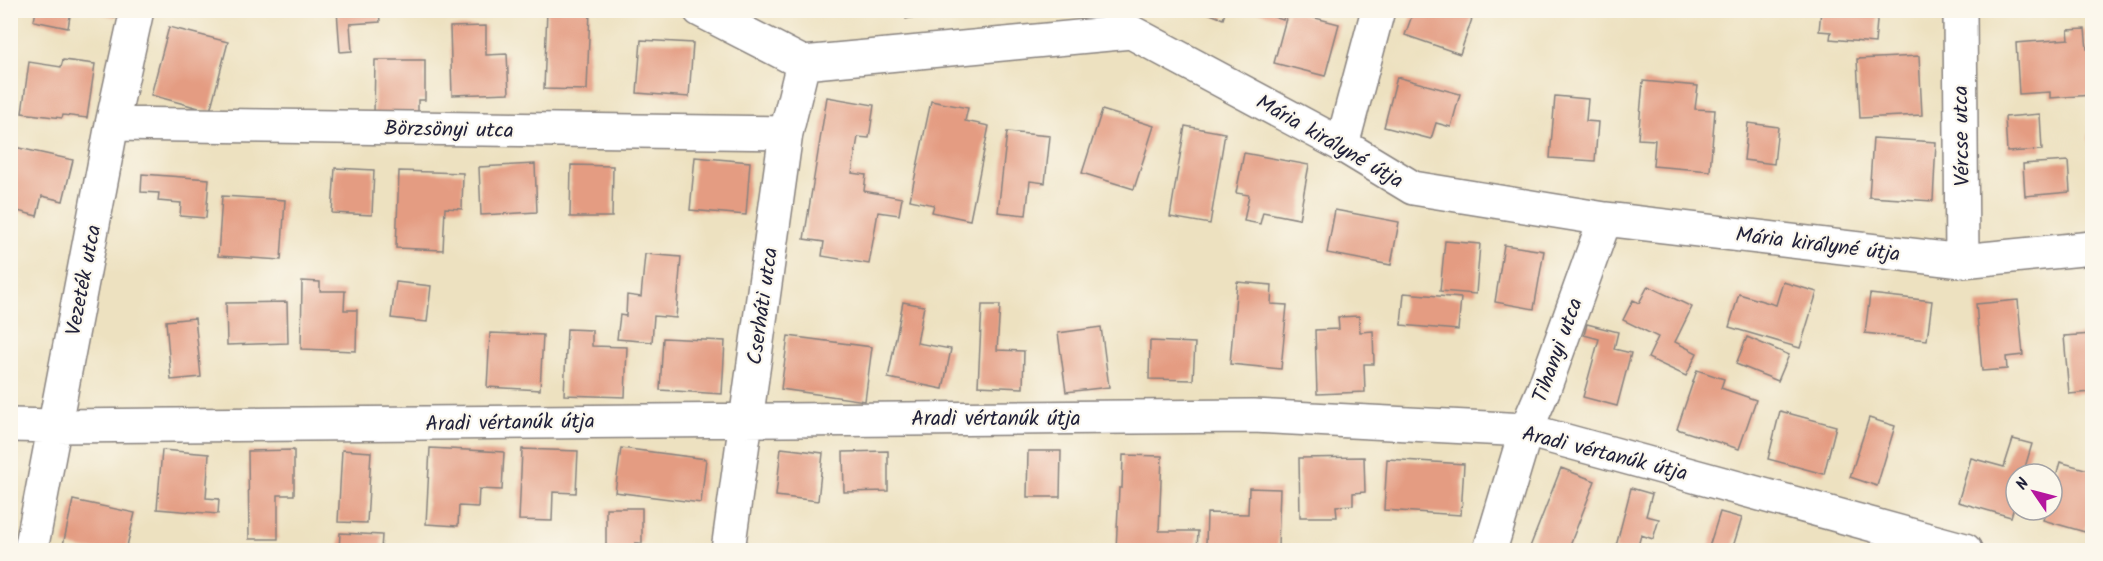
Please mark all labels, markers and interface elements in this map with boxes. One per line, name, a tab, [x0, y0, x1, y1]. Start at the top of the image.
street label: Vércse utca	[1945, 85, 1980, 187]
street label: Mária királyné útja	[1249, 87, 1409, 198]
street label: Börzsönyi utca	[384, 113, 514, 148]
street label: Mária királyné útja	[1734, 219, 1902, 272]
street label: Vezeték utca	[58, 222, 111, 339]
street label: Cserháti utca	[739, 245, 788, 367]
street label: Tihanyi utca	[1524, 294, 1593, 407]
street label: Aradi vértanúk útja	[911, 403, 1081, 436]
street label: Aradi vértanúk útja	[425, 406, 595, 441]
street label: Aradi vértanúk útja	[1518, 418, 1691, 491]
north arrow	[2004, 462, 2064, 522]
text: N	[2010, 473, 2036, 496]

